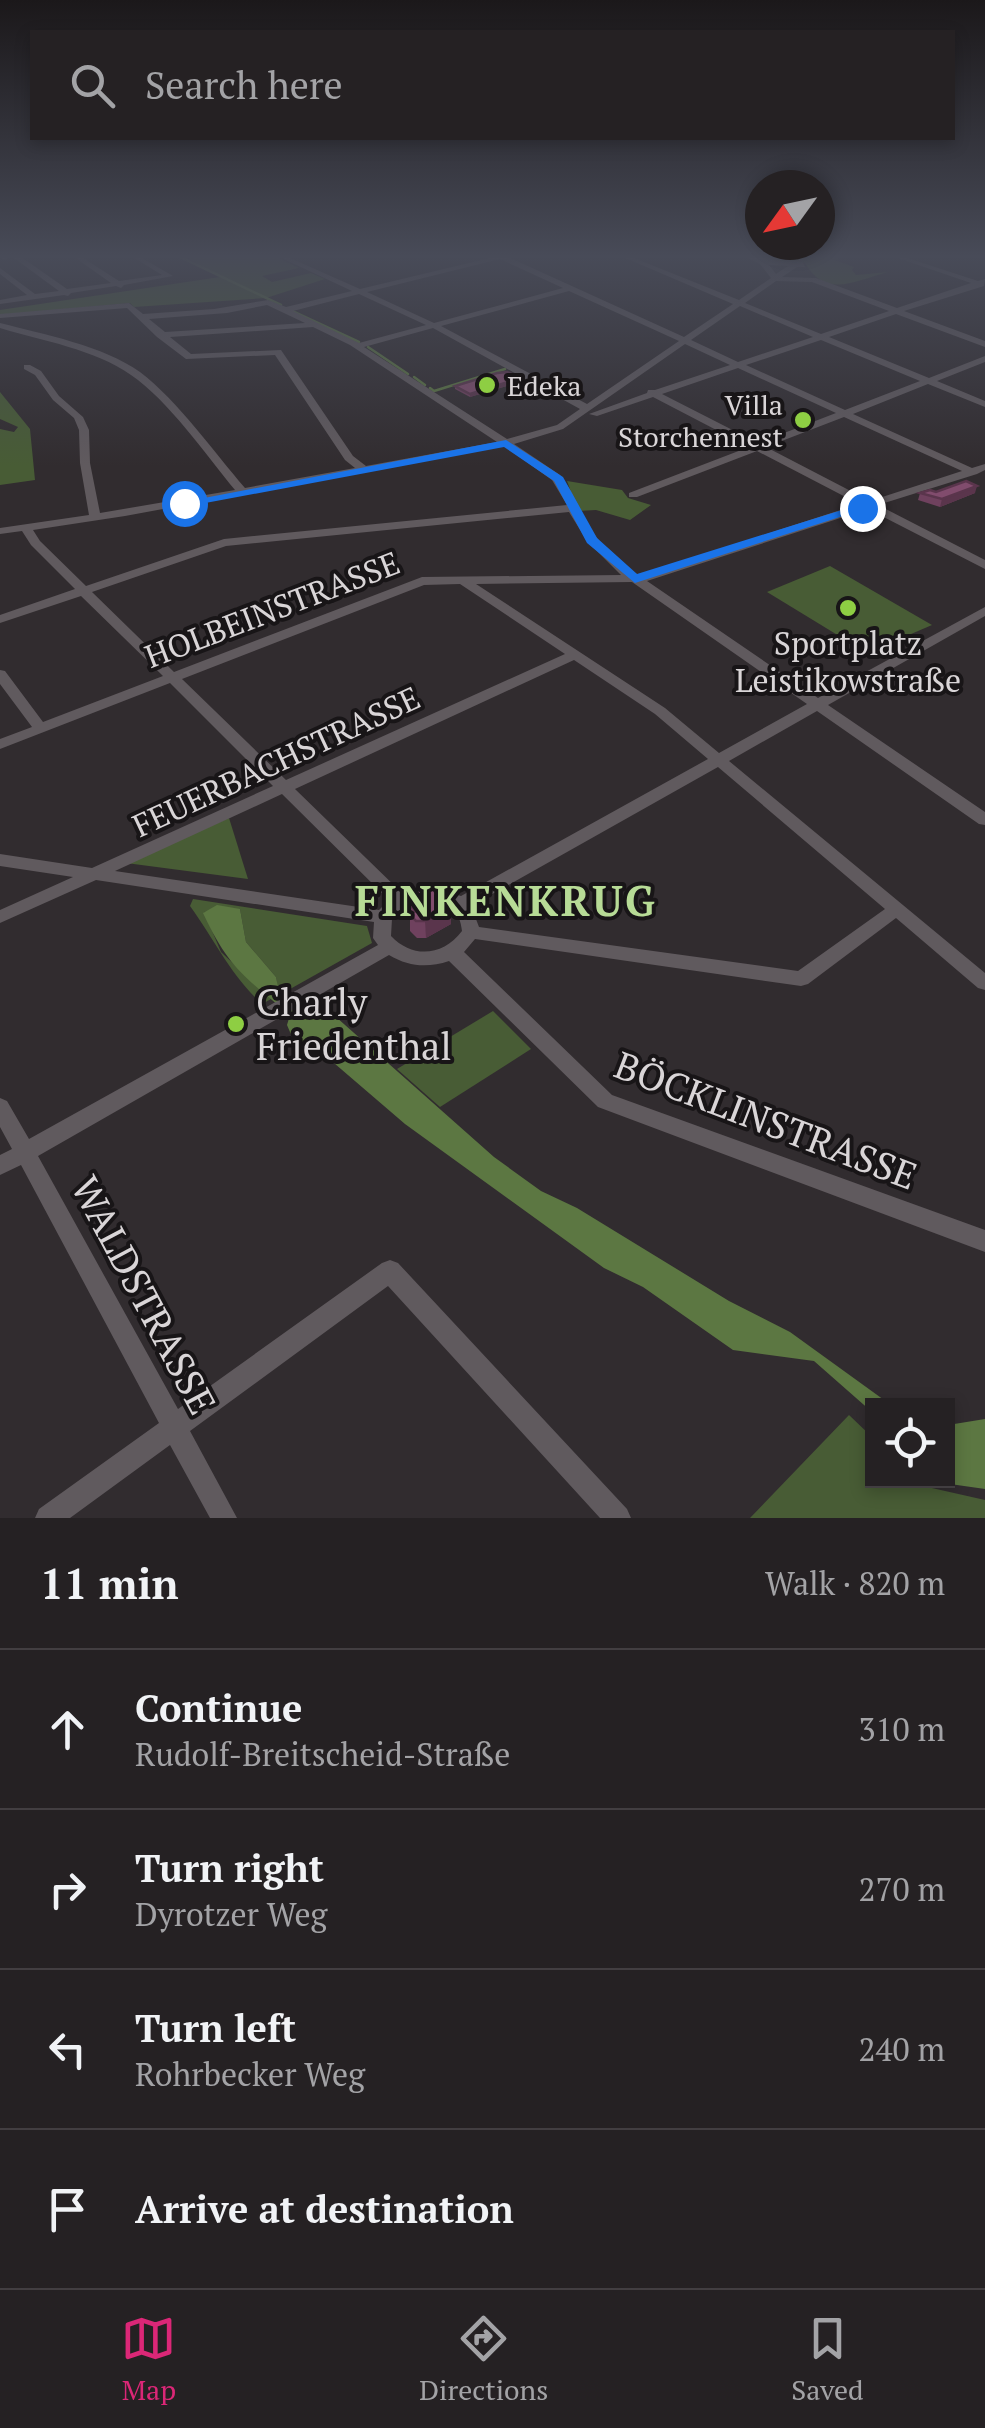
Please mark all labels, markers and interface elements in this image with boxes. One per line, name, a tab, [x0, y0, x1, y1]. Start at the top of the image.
search box	[30, 30, 955, 140]
icon: search	[65, 58, 120, 113]
text: Search here	[145, 60, 343, 110]
north arrow	[745, 170, 835, 260]
place label: Edeka	[507, 367, 582, 404]
marker: Edeka	[476, 374, 498, 396]
place label: Villa Storchennest	[618, 386, 784, 455]
marker: Villa Storchennest	[792, 409, 814, 431]
route start	[162, 481, 208, 527]
route end	[840, 486, 886, 532]
street label: HOLBEINSTRASSE	[139, 541, 405, 677]
marker: Sportplatz Leistikowstraße	[837, 597, 859, 619]
place label: Sportplatz Leistikowstraße	[735, 622, 961, 701]
street label: FEUERBACHSTRASSE	[126, 676, 426, 846]
district label: FINKENKRUG	[355, 872, 657, 928]
place label: Charly Friedenthal	[256, 977, 452, 1071]
marker: Charly Friedenthal	[225, 1013, 247, 1035]
street label: BÖCKLINSTRASSE	[608, 1039, 924, 1201]
street label: WALDSTRASSE	[60, 1167, 228, 1423]
map controls	[865, 1398, 955, 1488]
button: locate	[865, 1398, 955, 1488]
text: 11 min	[40, 1555, 179, 1611]
text: Walk · 820 m	[765, 1562, 945, 1604]
text: Continue	[135, 1683, 302, 1733]
icon: ahead	[40, 1702, 95, 1757]
text: 310 m	[858, 1708, 945, 1750]
text: Rudolf-Breitscheid-Straße	[135, 1733, 510, 1775]
text: Turn right	[135, 1843, 324, 1893]
icon: right	[40, 1862, 95, 1917]
text: 270 m	[858, 1868, 945, 1910]
text: Dyrotzer Weg	[135, 1893, 327, 1935]
text: Turn left	[135, 2003, 296, 2053]
icon: left	[40, 2022, 95, 2077]
text: 240 m	[858, 2028, 945, 2070]
text: Rohrbecker Weg	[135, 2053, 365, 2095]
icon: arrive	[40, 2182, 95, 2237]
text: Arrive at destination	[135, 2184, 514, 2234]
tab: Map	[121, 2311, 176, 2408]
tab: Directions	[419, 2311, 548, 2408]
tab: Saved	[791, 2311, 864, 2408]

